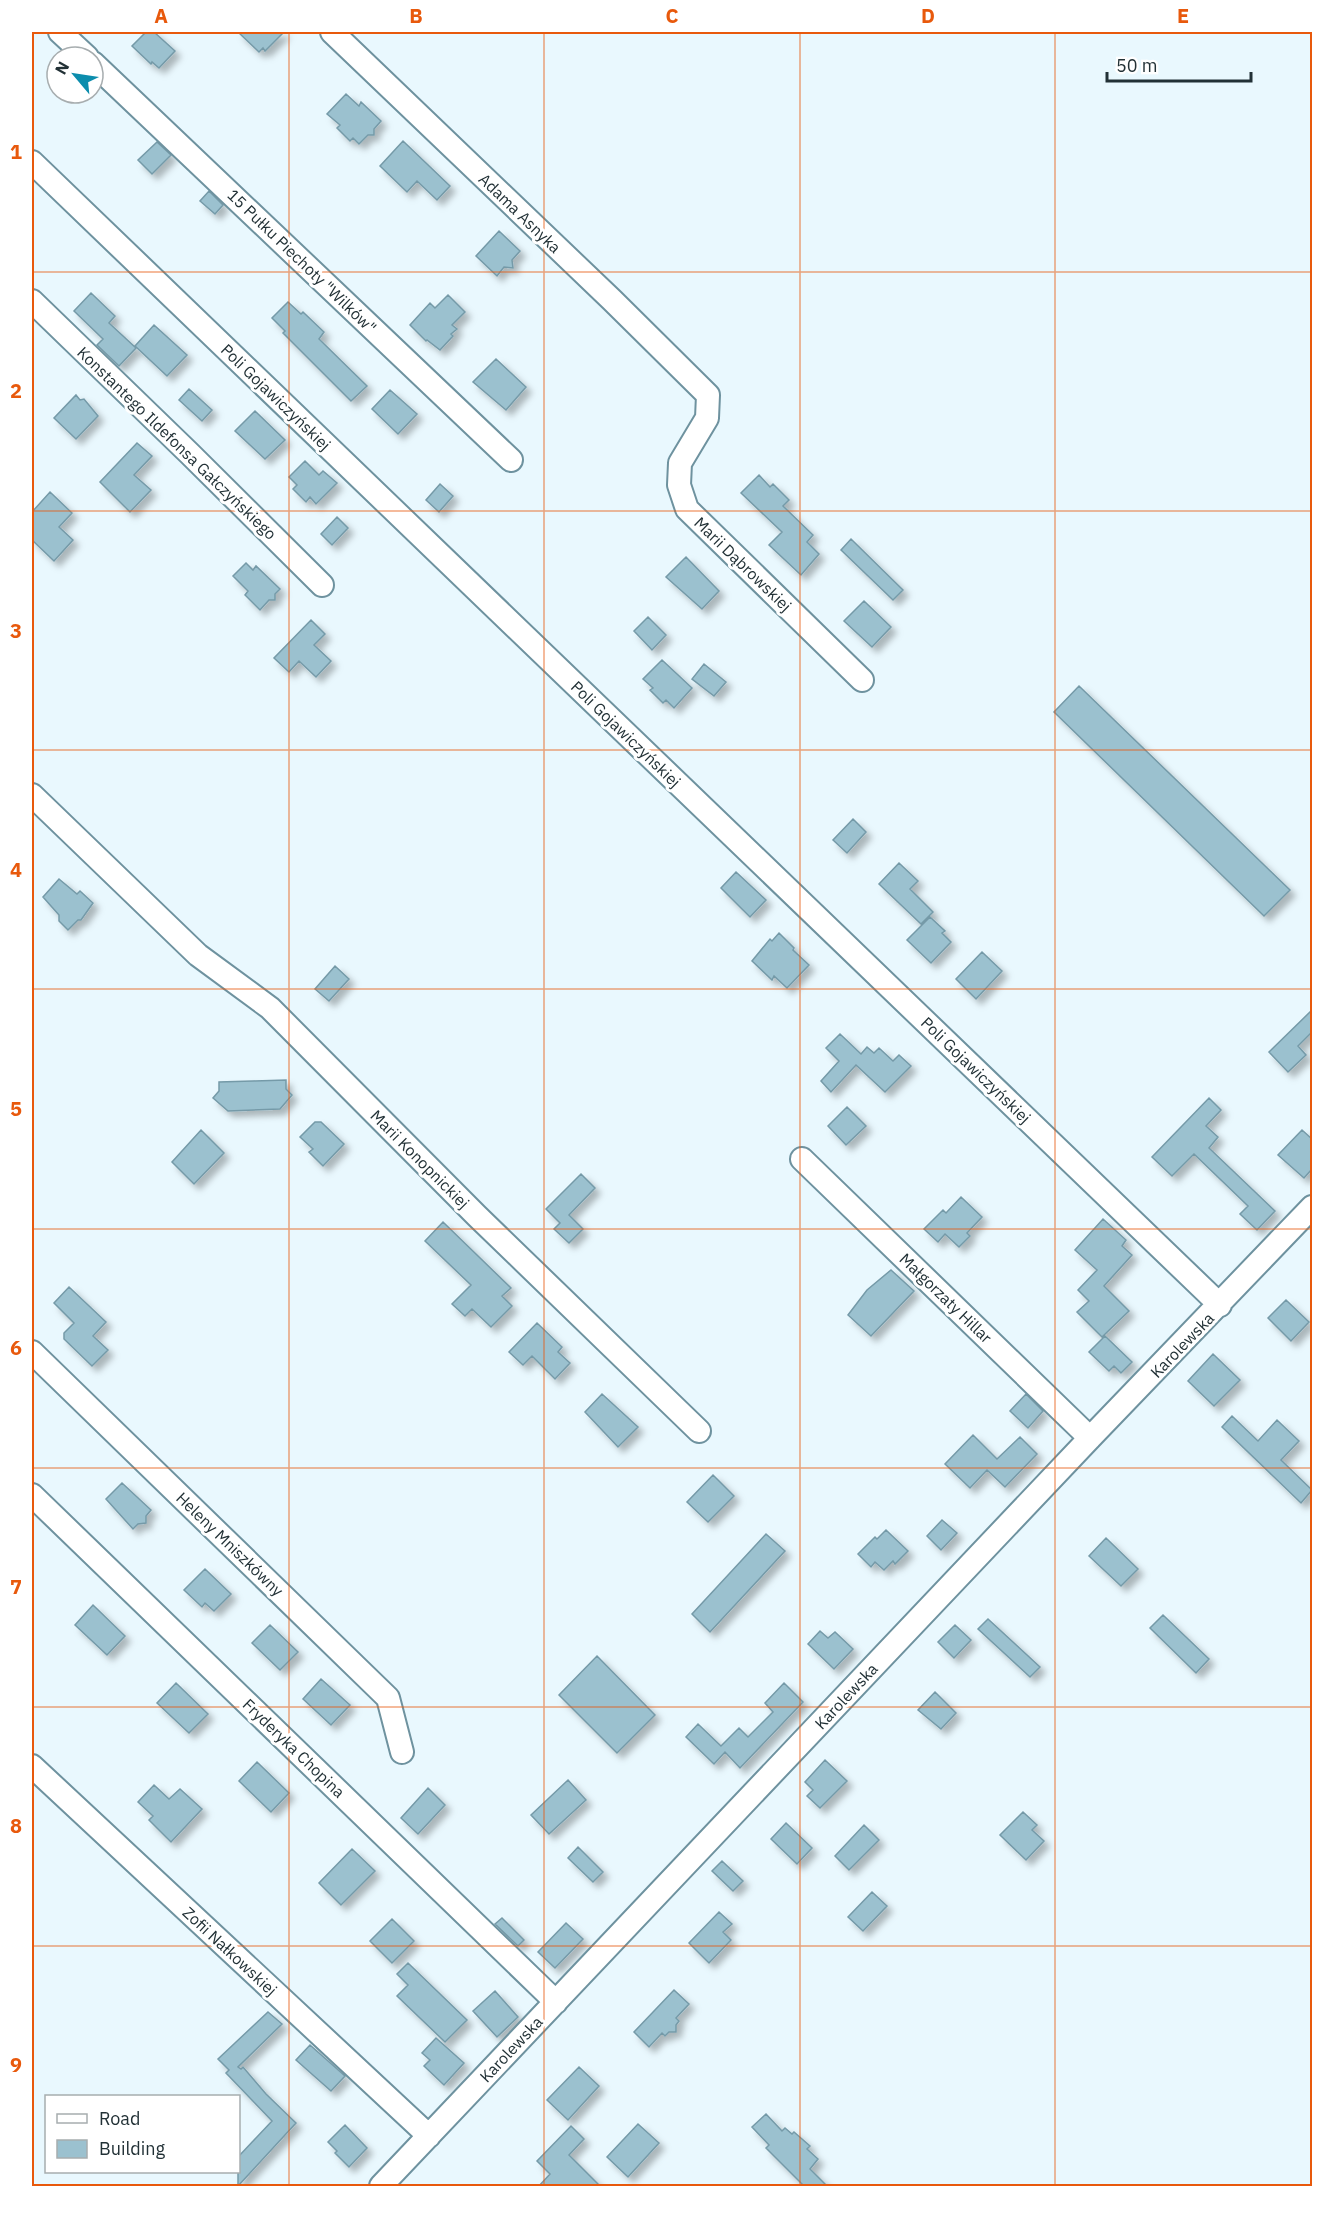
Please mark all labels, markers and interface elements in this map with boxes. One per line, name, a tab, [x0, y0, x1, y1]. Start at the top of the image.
text: A	[154, 2, 168, 29]
text: B	[409, 2, 423, 29]
text: C	[665, 2, 679, 29]
text: D	[921, 2, 935, 29]
text: E	[1177, 2, 1189, 29]
north arrow	[45, 45, 105, 105]
scale bar	[1107, 45, 1251, 83]
text: 50 m	[1116, 54, 1158, 77]
text: N	[50, 58, 73, 78]
text: 1	[10, 138, 22, 165]
street label: Adama Asnyka	[475, 169, 565, 257]
street label: 15 Pułku Piechoty "Wilków"	[223, 185, 381, 337]
street label: Poli Gojawiczyńskiej	[217, 339, 335, 455]
street label: Konstantego Ildefonsa Gałczyńskiego	[73, 342, 281, 544]
text: 2	[10, 377, 22, 404]
street label: Marii Dąbrowskiej	[690, 512, 796, 616]
text: 3	[10, 617, 22, 644]
street label: Poli Gojawiczyńskiej	[567, 676, 685, 792]
text: 4	[10, 856, 22, 883]
street label: Poli Gojawiczyńskiej	[917, 1012, 1035, 1128]
text: 5	[10, 1095, 22, 1122]
street label: Marii Konopnickiej	[366, 1105, 474, 1213]
street label: Małgorzaty Hillar	[896, 1249, 997, 1347]
street label: Karolewska	[1146, 1308, 1218, 1382]
text: 6	[10, 1334, 22, 1361]
street label: Heleny Mniszkówny	[172, 1488, 288, 1600]
text: 7	[10, 1573, 22, 1600]
street label: Karolewska	[810, 1658, 882, 1733]
street label: Fryderyka Chopina	[239, 1694, 350, 1802]
text: 8	[10, 1812, 22, 1839]
street label: Zofii Nałkowskiej	[179, 1902, 281, 2000]
street label: Karolewska	[475, 2011, 547, 2086]
text: 9	[10, 2051, 22, 2078]
legend	[45, 2095, 240, 2173]
text: Road	[99, 2107, 140, 2130]
text: Building	[99, 2137, 166, 2160]

